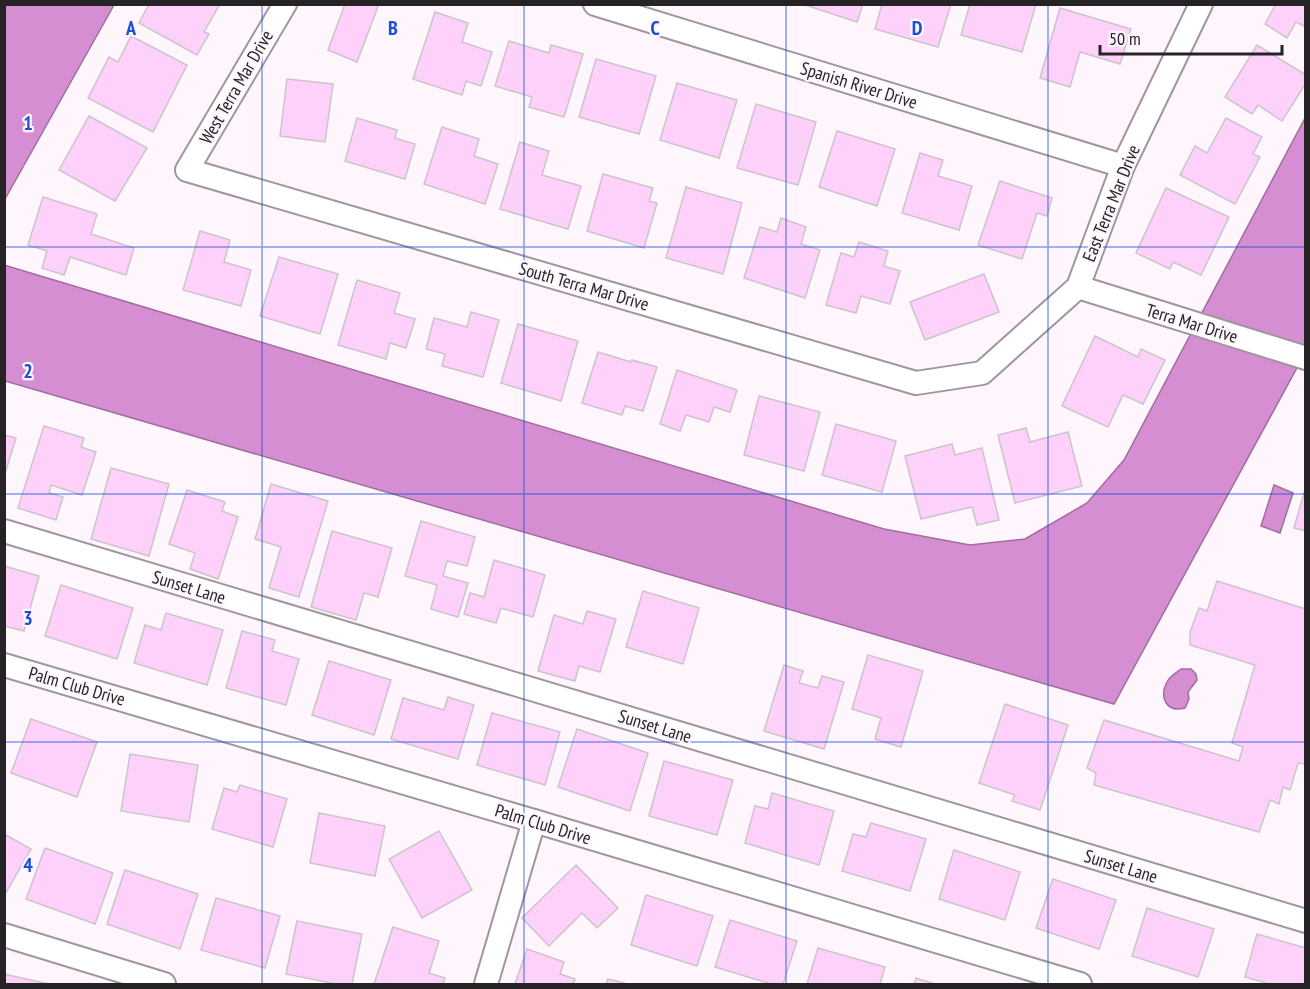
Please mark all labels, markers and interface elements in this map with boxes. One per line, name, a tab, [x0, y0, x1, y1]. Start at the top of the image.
text: A	[125, 15, 137, 41]
text: B	[388, 15, 398, 41]
text: C	[650, 15, 660, 41]
text: D	[912, 15, 923, 41]
scale bar	[1100, 18, 1282, 56]
street label: West Terra Mar Drive	[194, 26, 278, 148]
text: 50 m	[1109, 27, 1141, 50]
street label: Spanish River Drive	[798, 56, 920, 114]
text: 1	[23, 110, 33, 136]
street label: East Terra Mar Drive	[1077, 141, 1145, 265]
street label: South Terra Mar Drive	[516, 256, 652, 316]
street label: Terra Mar Drive	[1143, 298, 1241, 348]
text: 2	[23, 358, 33, 384]
street label: Sunset Lane	[150, 565, 228, 609]
text: 3	[23, 605, 33, 631]
street label: Palm Club Drive	[26, 661, 128, 711]
street label: Sunset Lane	[616, 704, 694, 748]
street label: Palm Club Drive	[492, 799, 594, 849]
street label: Sunset Lane	[1082, 844, 1160, 888]
text: 4	[23, 852, 33, 878]

